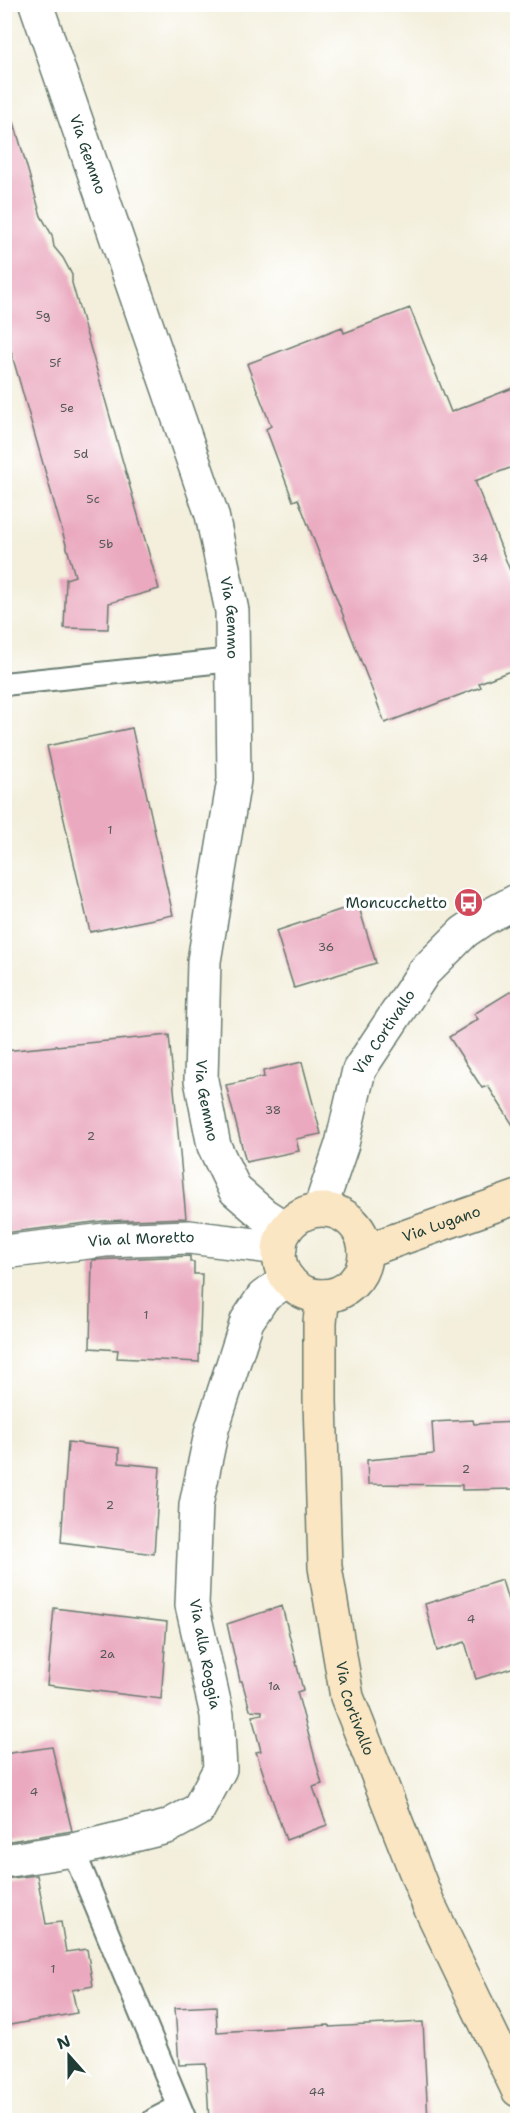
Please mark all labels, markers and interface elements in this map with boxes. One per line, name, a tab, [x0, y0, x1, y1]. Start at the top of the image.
street label: Via Gemmo	[65, 112, 111, 197]
house number: 5g	[36, 307, 50, 323]
house number: 5f	[49, 355, 61, 371]
house number: 5e	[60, 400, 74, 416]
house number: 5d	[74, 446, 89, 462]
house number: 5c	[86, 491, 100, 507]
house number: 5b	[99, 536, 113, 552]
house number: 34	[472, 550, 488, 566]
street label: Via Gemmo	[215, 575, 243, 659]
house number: 1	[107, 822, 113, 838]
bus stop icon: Moncucchetto	[452, 887, 484, 919]
place label: Moncucchetto	[345, 893, 447, 913]
house number: 36	[318, 939, 334, 955]
street label: Via Cortivallo	[349, 986, 420, 1079]
street label: Via Gemmo	[191, 1059, 223, 1143]
house number: 38	[265, 1102, 281, 1118]
house number: 2	[87, 1128, 95, 1144]
street label: Via Lugano	[400, 1201, 483, 1247]
street label: Via al Moretto	[87, 1227, 196, 1252]
house number: 1	[143, 1307, 149, 1323]
house number: 2	[462, 1461, 470, 1477]
house number: 2	[106, 1497, 114, 1513]
street label: Via alla Roggia	[185, 1597, 226, 1711]
house number: 4	[467, 1611, 475, 1627]
house number: 2a	[99, 1646, 115, 1662]
street label: Via Cortivallo	[331, 1660, 379, 1758]
house number: 1a	[268, 1678, 281, 1694]
house number: 4	[30, 1784, 38, 1800]
house number: 1	[50, 1961, 56, 1977]
north arrow	[39, 2026, 99, 2086]
text: N	[54, 2030, 73, 2055]
house number: 44	[309, 2084, 325, 2100]

